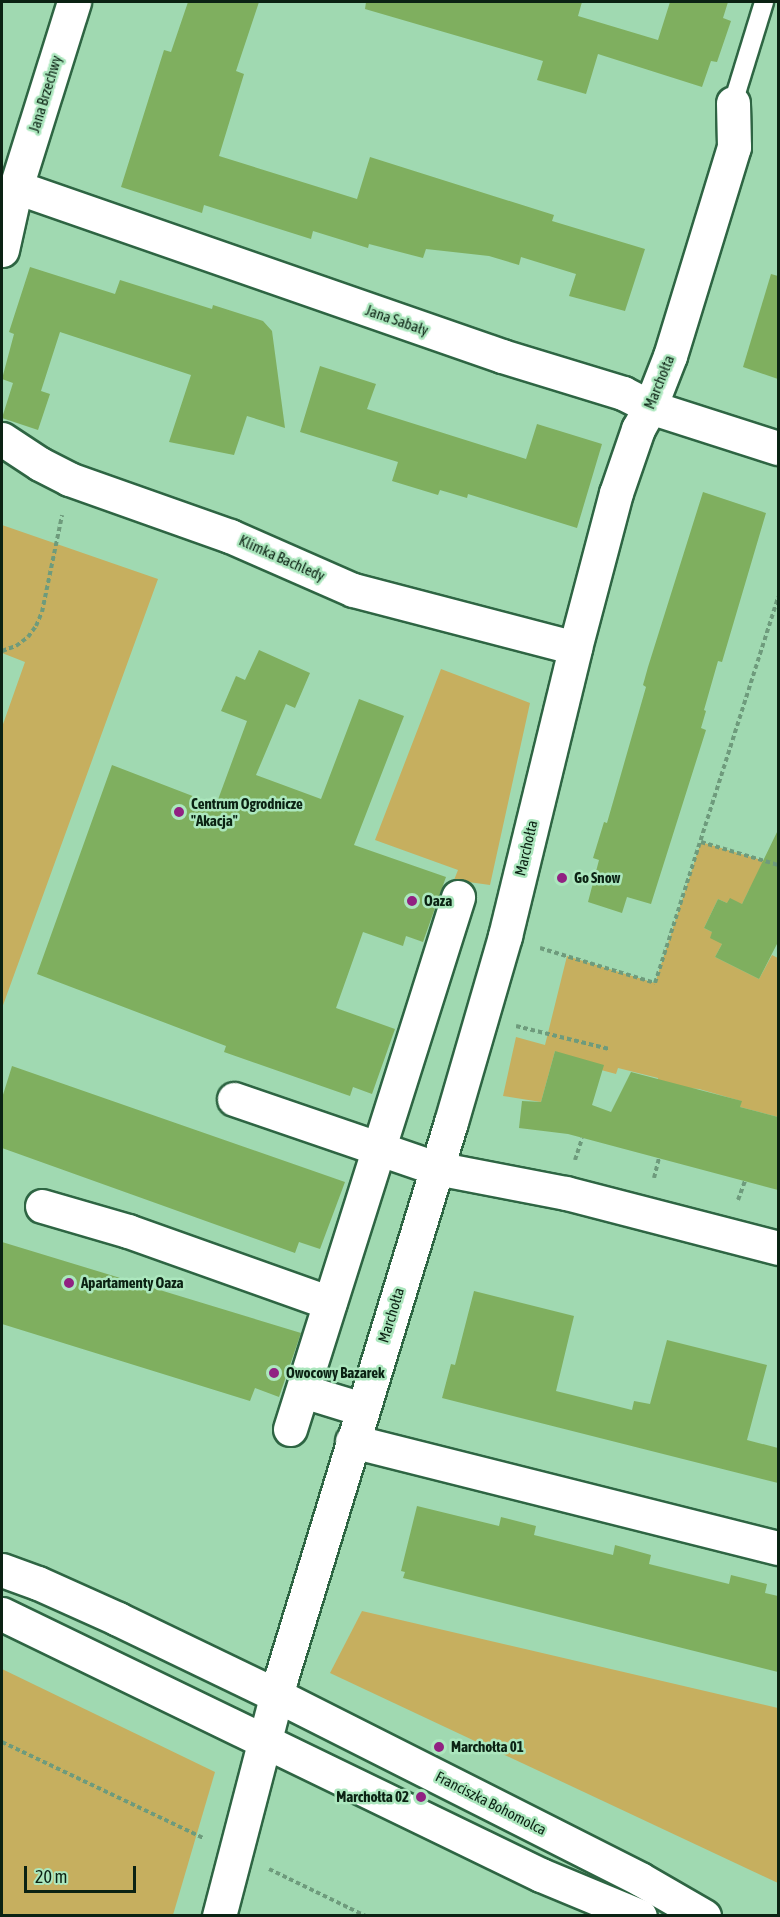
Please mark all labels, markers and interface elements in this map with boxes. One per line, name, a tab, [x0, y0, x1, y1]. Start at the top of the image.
street label: Jana Brzechwy	[25, 53, 65, 135]
street label: Jana Sabały	[363, 301, 431, 339]
street label: Marchołta	[640, 352, 678, 412]
street label: Klimka Bachledy	[236, 531, 328, 585]
place label: Centrum Ogrodnicze "Akacja"	[191, 794, 303, 829]
marker: Centrum Ogrodnicze "Akacja"	[172, 805, 186, 819]
street label: Marchołta	[511, 818, 541, 878]
place label: Go Snow	[574, 869, 620, 887]
marker: Go Snow	[555, 871, 569, 885]
place label: Oaza	[424, 892, 452, 910]
marker: Oaza	[405, 894, 419, 908]
place label: Apartamenty Oaza	[81, 1274, 184, 1292]
marker: Apartamenty Oaza	[62, 1276, 76, 1290]
street label: Marchołta	[374, 1285, 408, 1345]
place label: Owocowy Bazarek	[286, 1364, 385, 1382]
marker: Owocowy Bazarek	[267, 1366, 281, 1380]
place label: Marchołta 01	[451, 1738, 524, 1756]
marker: Marchołta 01	[432, 1740, 446, 1754]
street label: Franciszka Bohomolca	[433, 1767, 549, 1839]
place label: Marchołta 02	[336, 1788, 409, 1806]
marker: Marchołta 02	[414, 1790, 428, 1804]
scale bar	[27, 1854, 140, 1892]
text: 20 m	[35, 1866, 67, 1887]

